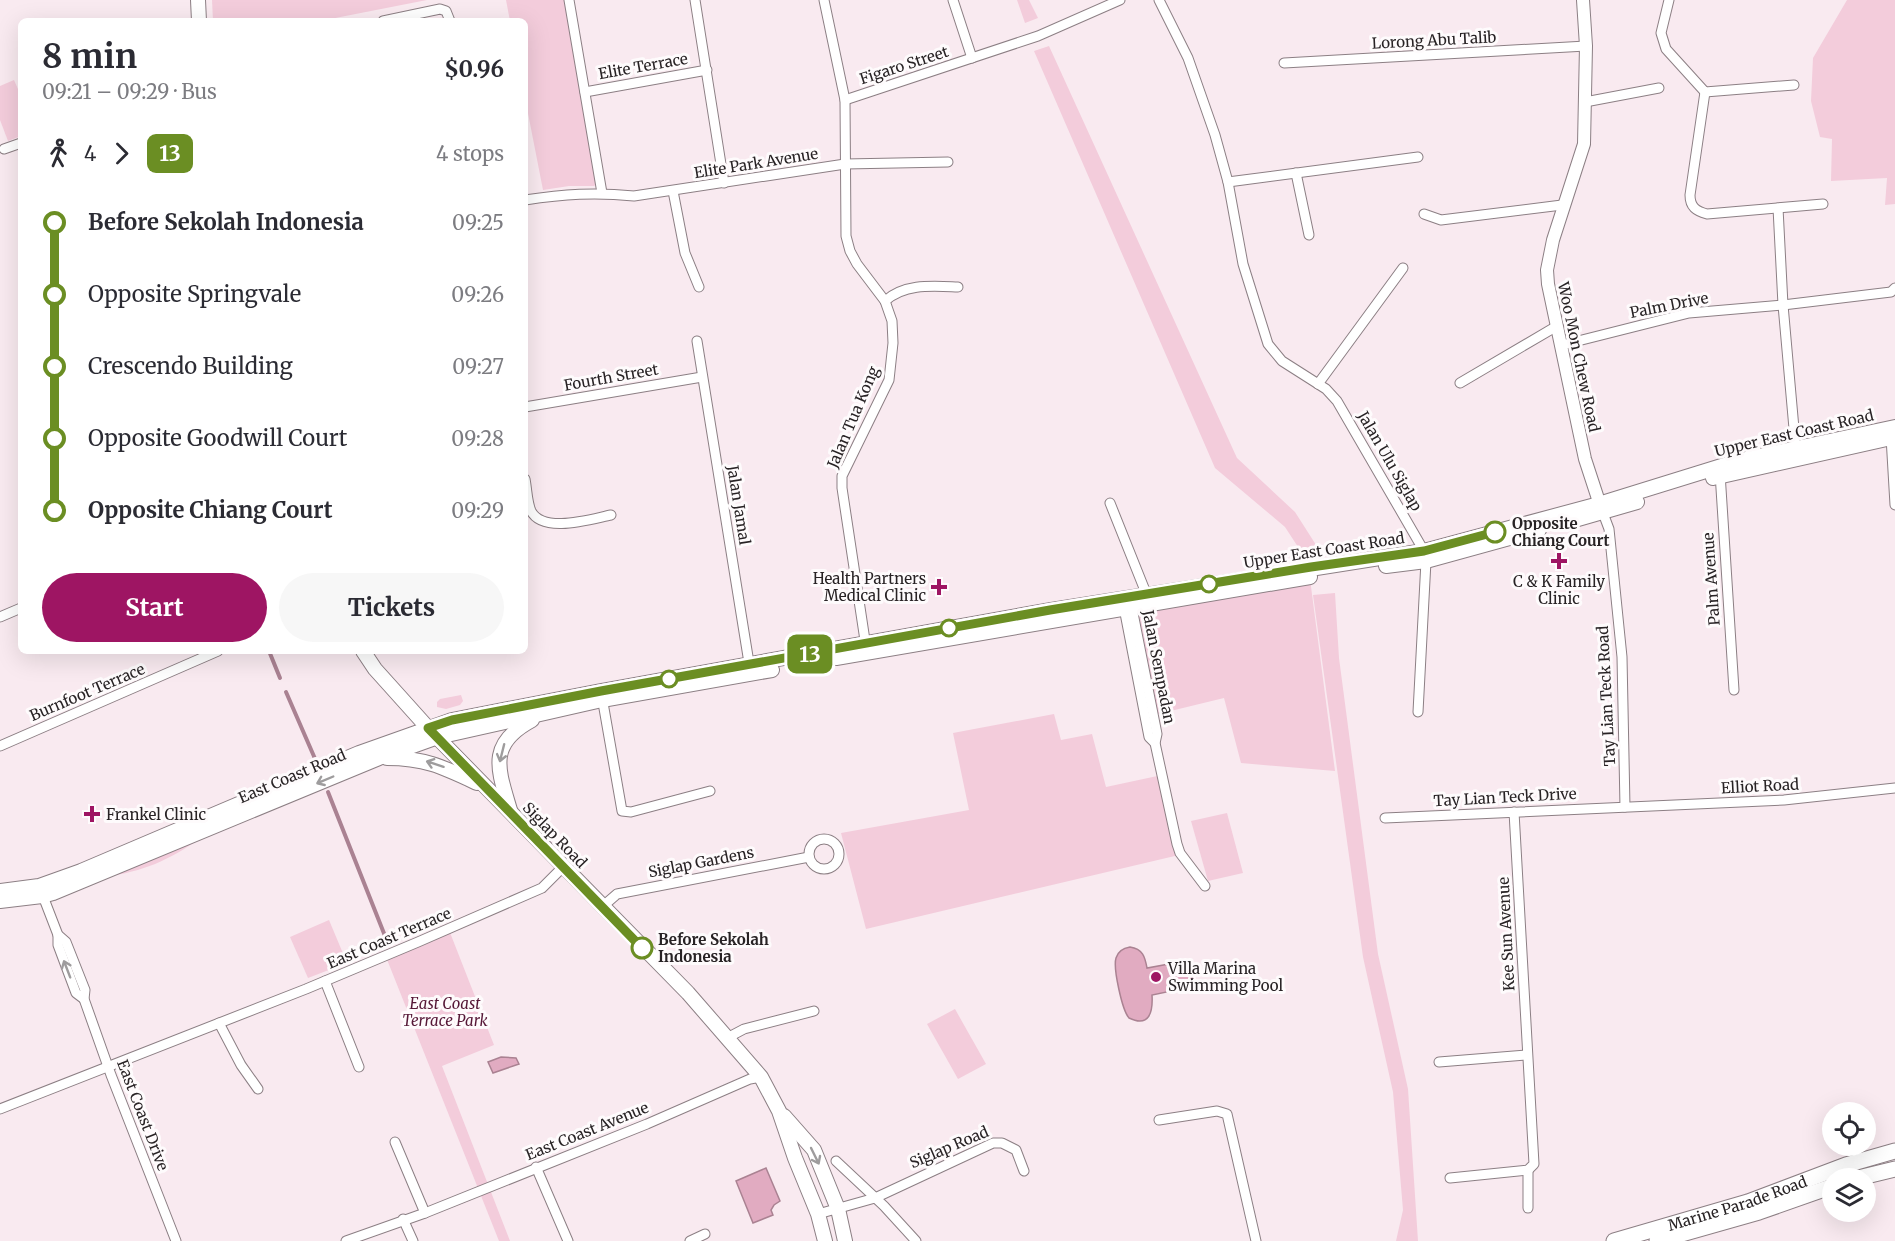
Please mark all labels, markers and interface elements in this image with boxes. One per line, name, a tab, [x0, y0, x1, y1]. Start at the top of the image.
street label: Lorong Abu Talib	[1371, 27, 1497, 53]
text: 8 min	[42, 36, 137, 77]
street label: Figaro Street	[857, 42, 951, 88]
street label: Elite Terrace	[597, 49, 689, 83]
text: $0.96	[444, 55, 504, 83]
text: 09:21 – 09:29 · Bus	[42, 79, 217, 104]
icon: walk	[42, 137, 75, 170]
icon: forward	[105, 137, 138, 170]
text: 13	[159, 140, 181, 167]
text: 4	[84, 141, 96, 166]
text: 4 stops	[436, 141, 504, 166]
street label: Elite Park Avenue	[693, 144, 820, 182]
text: Before Sekolah Indonesia	[88, 208, 364, 236]
text: 09:25	[452, 210, 504, 235]
street label: Woo Mon Chew Road	[1554, 279, 1604, 434]
text: Opposite Springvale	[88, 280, 301, 308]
text: 09:26	[451, 282, 504, 307]
street label: Palm Drive	[1628, 288, 1710, 322]
text: Crescendo Building	[88, 352, 293, 380]
text: 09:27	[452, 354, 504, 379]
street label: Fourth Street	[562, 359, 660, 395]
street label: Jalan Tua Kong	[823, 363, 883, 472]
street label: Upper East Coast Road	[1713, 405, 1875, 461]
street label: Jalan Ulu Siglap	[1353, 407, 1426, 514]
text: Opposite Goodwill Court	[88, 424, 347, 452]
text: 09:28	[451, 426, 504, 451]
street label: Jalan Jamal	[723, 463, 755, 546]
text: Opposite Chiang Court	[88, 496, 332, 524]
text: 09:29	[451, 498, 504, 523]
place label: Opposite Chiang Court	[1512, 514, 1609, 550]
marker: Opposite Chiang Court	[1484, 521, 1506, 543]
street label: Upper East Coast Road	[1242, 528, 1406, 572]
street label: Palm Avenue	[1698, 532, 1724, 626]
marker: C & K Family Clinic	[1550, 552, 1568, 570]
place label: Health Partners Medical Clinic	[813, 569, 926, 605]
place label: C & K Family Clinic	[1513, 572, 1605, 608]
button: Start	[42, 573, 267, 642]
button: Tickets	[279, 573, 504, 642]
unlabelled marker	[1200, 575, 1218, 593]
marker: Health Partners Medical Clinic	[930, 578, 948, 596]
street label: Jalan Sempadan	[1138, 607, 1179, 726]
unlabelled marker	[940, 619, 958, 637]
street label: Tay Lian Teck Road	[1593, 625, 1619, 767]
line badge: 13	[783, 634, 837, 674]
text: 13	[799, 641, 821, 668]
street label: Burnfoot Terrace	[27, 659, 148, 725]
unlabelled marker	[660, 670, 678, 688]
one-way arrow	[495, 743, 507, 762]
street label: East Coast Road	[235, 745, 349, 807]
one-way arrow	[426, 758, 445, 769]
street label: Elliot Road	[1720, 774, 1800, 798]
one-way arrow	[316, 775, 334, 787]
street label: Tay Lian Teck Drive	[1433, 784, 1577, 810]
street label: Siglap Road	[519, 798, 591, 872]
marker: Frankel Clinic	[83, 805, 101, 823]
place label: Frankel Clinic	[106, 805, 206, 824]
street label: Siglap Gardens	[647, 842, 755, 882]
street label: Kee Sun Avenue	[1494, 876, 1518, 992]
street label: East Coast Terrace	[324, 903, 454, 973]
place label: Before Sekolah Indonesia	[658, 930, 769, 966]
marker: Before Sekolah Indonesia	[631, 937, 653, 959]
place label: Villa Marina Swimming Pool	[1167, 959, 1284, 995]
one-way arrow	[61, 960, 72, 978]
marker: Villa Marina Swimming Pool	[1149, 970, 1163, 984]
park label: East Coast Terrace Park	[402, 994, 488, 1030]
street label: East Coast Drive	[113, 1057, 173, 1173]
street label: East Coast Avenue	[523, 1098, 651, 1164]
map controls	[1822, 1102, 1876, 1222]
button: locate	[1822, 1102, 1876, 1156]
street label: Siglap Road	[907, 1122, 991, 1172]
one-way arrow	[810, 1146, 822, 1164]
button: layers	[1822, 1168, 1876, 1222]
street label: Marine Parade Road	[1666, 1171, 1809, 1234]

